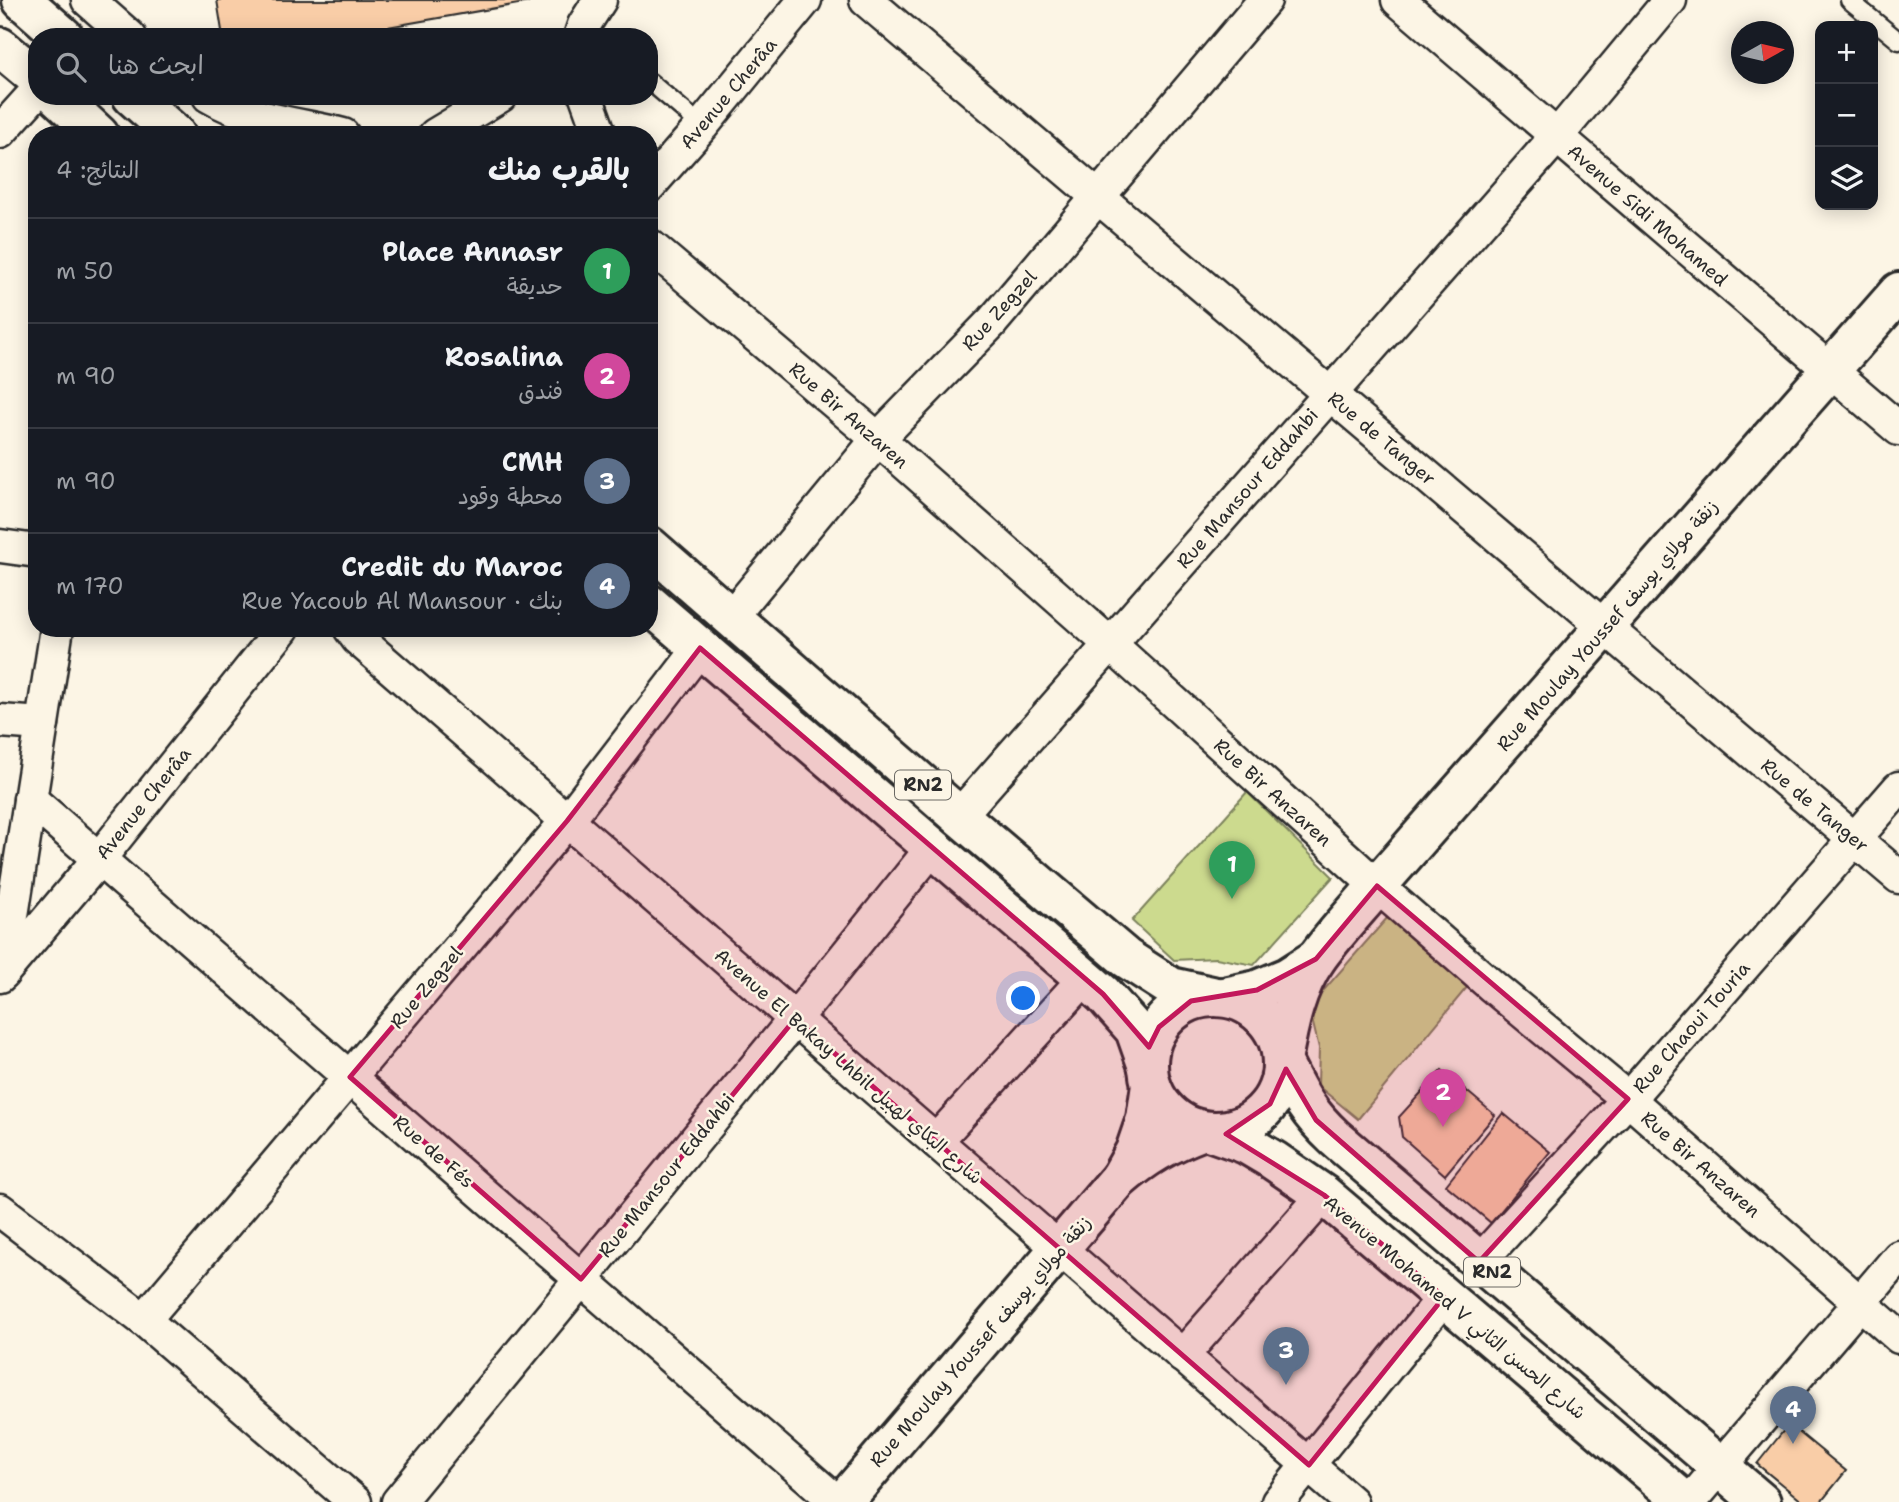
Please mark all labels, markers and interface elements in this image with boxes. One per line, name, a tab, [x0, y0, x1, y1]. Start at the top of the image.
north arrow	[1731, 21, 1794, 84]
map controls	[1815, 21, 1878, 210]
button: +	[1815, 21, 1878, 84]
search box	[28, 28, 658, 105]
street label: Avenue Cherâa	[674, 32, 782, 154]
text: ابحث هنا	[108, 47, 204, 82]
icon: search	[52, 48, 90, 86]
button: −	[1815, 84, 1878, 147]
street label: Avenue Sidi Mohamed	[1562, 139, 1733, 292]
button: layers	[1815, 147, 1878, 210]
text: بالقرب منك	[488, 149, 630, 190]
text: النتائج: 4	[56, 155, 139, 185]
text: Place Annasr	[382, 234, 563, 269]
text: 50 m	[56, 256, 114, 286]
text: 1	[602, 256, 612, 286]
street label: Rue Zegzel	[956, 264, 1043, 356]
text: حديقة	[507, 271, 563, 301]
text: Rosalina	[445, 339, 563, 374]
street label: Rue Bir Anzaren	[784, 357, 914, 474]
text: 90 m	[56, 361, 116, 391]
text: 2	[599, 361, 615, 391]
text: فندق	[518, 376, 563, 406]
street label: Rue de Tanger	[1323, 386, 1441, 491]
street label: Rue Mansour Eddahbi	[1171, 403, 1324, 574]
text: CMH	[502, 444, 563, 479]
text: 90 m	[56, 466, 116, 496]
text: 3	[599, 466, 615, 496]
text: محطة وقود	[458, 481, 563, 511]
street label: Rue Moulay Youssef زنقة مولاي يوسف	[1491, 494, 1725, 758]
text: Credit du Maroc	[341, 549, 563, 584]
text: 170 m	[56, 571, 124, 601]
text: 4	[599, 571, 615, 601]
text: بنك · Rue Yacoub Al Mansour	[242, 586, 563, 616]
street label: Rue Bir Anzaren	[1209, 733, 1337, 852]
street label: Avenue Cherâa	[90, 742, 197, 865]
street label: Rue de Tanger	[1756, 753, 1874, 858]
road number: RN2	[895, 770, 951, 800]
pin: 1	[1209, 841, 1255, 899]
street label: Rue Zegzel	[384, 941, 469, 1034]
street label: Avenue El Bakay Lhbil شارع البكاي لهبيل	[708, 943, 988, 1191]
street label: Rue Chaoui Touria	[1627, 956, 1756, 1098]
your location	[1006, 981, 1040, 1015]
pin: 2	[1420, 1069, 1466, 1127]
street label: Rue Mansour Eddahbi	[592, 1088, 740, 1263]
street label: Rue Bir Anzaren	[1636, 1106, 1766, 1223]
street label: Rue de Fés	[388, 1109, 479, 1193]
street label: Avenue Mohamed V شارع الحسن الثاني	[1316, 1190, 1591, 1428]
street label: Rue Moulay Youssef زنقة مولاي يوسف	[864, 1210, 1098, 1474]
road number: RN2	[1464, 1258, 1520, 1287]
pin: 3	[1263, 1327, 1309, 1385]
pin: 4	[1770, 1386, 1816, 1444]

